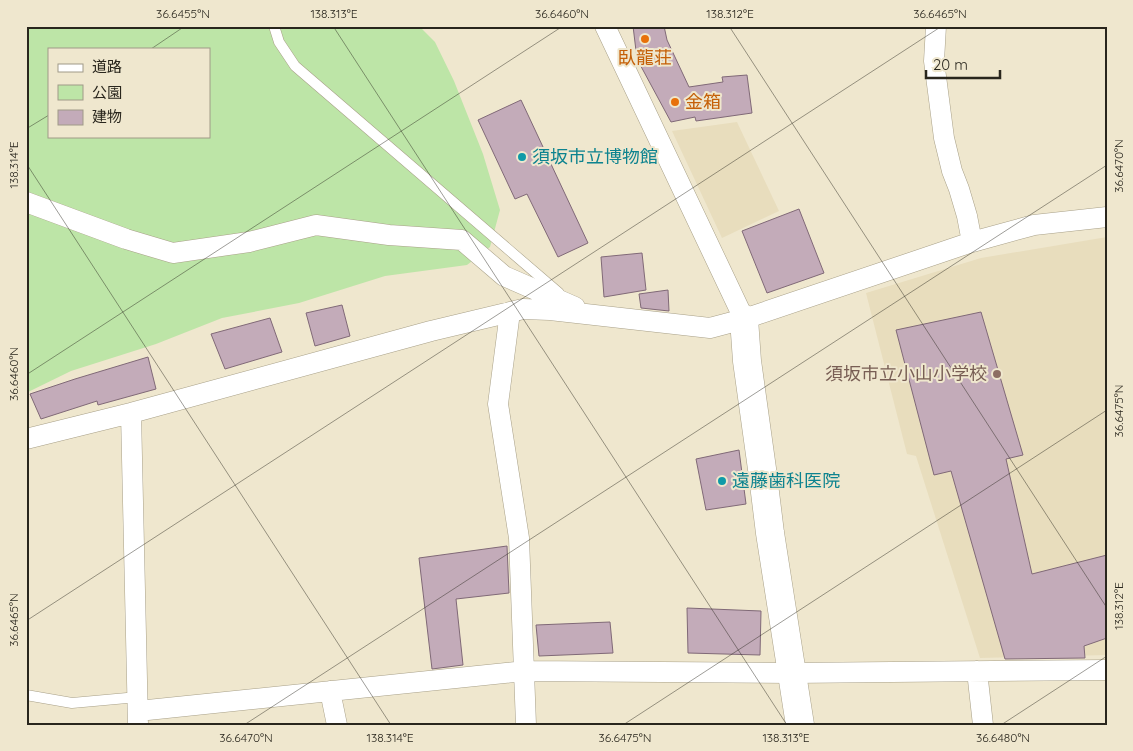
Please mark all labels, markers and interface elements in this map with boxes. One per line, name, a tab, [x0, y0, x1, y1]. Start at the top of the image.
text: 36.6455°N	[156, 6, 210, 21]
text: 138.313°E	[310, 6, 358, 21]
text: 36.6460°N	[535, 6, 589, 21]
text: 138.312°E	[706, 6, 754, 21]
text: 36.6465°N	[913, 6, 967, 21]
marker: 臥龍荘	[639, 33, 651, 45]
place label: 臥龍荘	[618, 46, 672, 69]
legend	[48, 48, 210, 138]
scale bar	[926, 48, 999, 80]
text: 20 m	[933, 55, 968, 74]
text: 道路	[92, 57, 122, 76]
text: 公園	[92, 83, 122, 102]
place label: 金箱	[685, 90, 721, 113]
marker: 金箱	[669, 96, 681, 108]
text: 建物	[92, 107, 122, 126]
text: 36.6470°N	[1111, 139, 1126, 193]
text: 138.314°E	[6, 141, 21, 189]
place label: 須坂市立博物館	[532, 145, 658, 168]
marker: 須坂市立博物館	[516, 151, 528, 163]
text: 36.6460°N	[6, 347, 21, 401]
place label: 須坂市立小山小学校	[825, 362, 987, 385]
marker: 須坂市立小山小学校	[991, 368, 1003, 380]
text: 36.6475°N	[1111, 385, 1126, 437]
place label: 遠藤歯科医院	[732, 469, 840, 492]
marker: 遠藤歯科医院	[716, 475, 728, 487]
text: 138.312°E	[1111, 582, 1126, 630]
text: 36.6465°N	[6, 593, 21, 647]
text: 36.6470°N	[219, 730, 273, 745]
text: 138.314°E	[366, 730, 414, 745]
text: 36.6475°N	[599, 730, 651, 745]
text: 138.313°E	[762, 730, 810, 745]
text: 36.6480°N	[976, 730, 1030, 745]

